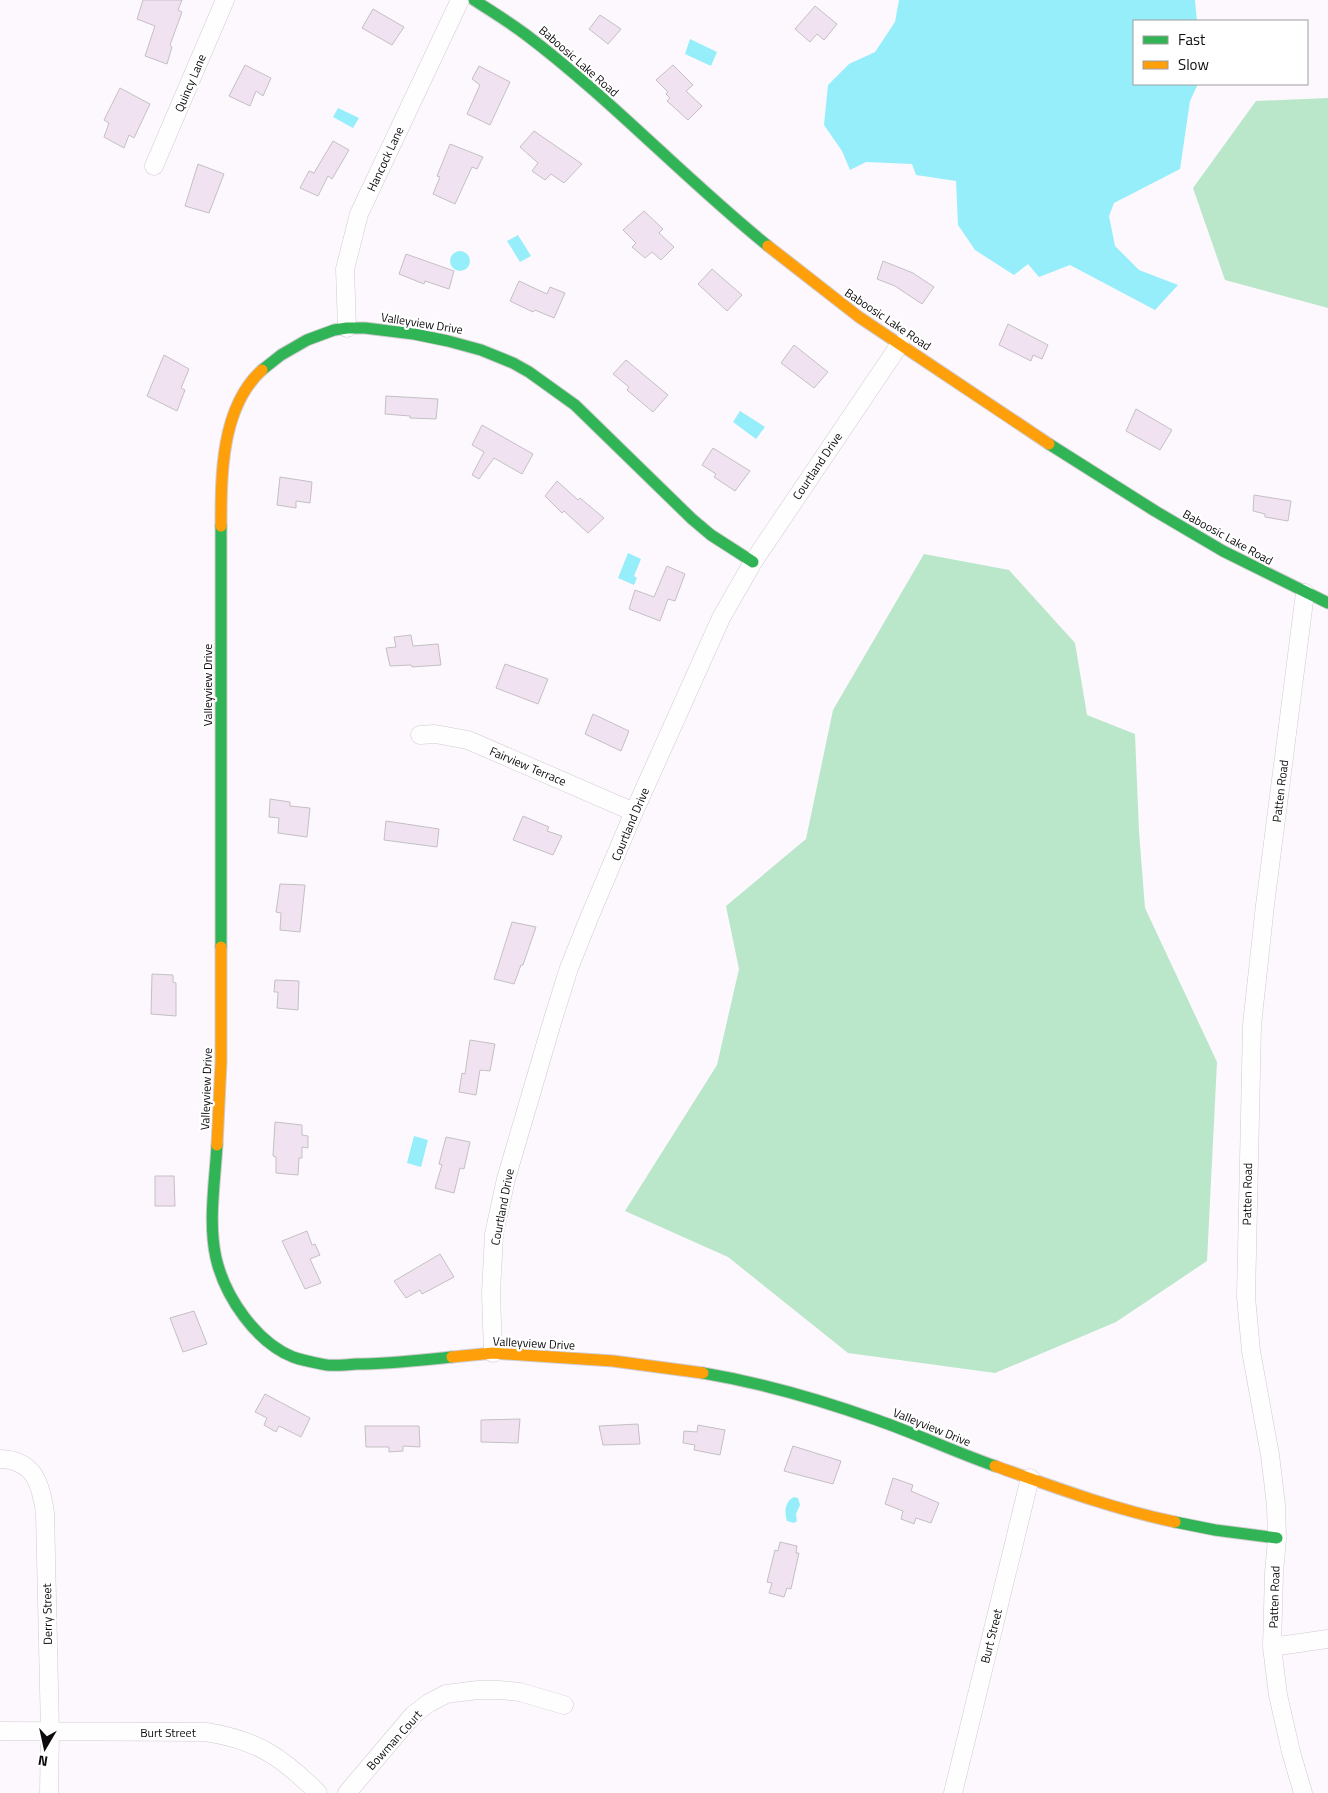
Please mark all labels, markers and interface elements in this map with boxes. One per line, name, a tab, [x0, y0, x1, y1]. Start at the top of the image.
legend	[1133, 20, 1308, 85]
street label: Baboosic Lake Road	[535, 21, 623, 101]
text: Fast	[1178, 28, 1206, 51]
street label: Quincy Lane	[169, 51, 211, 115]
text: Slow	[1178, 53, 1209, 76]
street label: Hancock Lane	[362, 123, 408, 195]
street label: Baboosic Lake Road	[841, 283, 935, 355]
street label: Valleyview Drive	[380, 307, 464, 339]
street label: Courtland Drive	[787, 428, 847, 504]
street label: Baboosic Lake Road	[1179, 504, 1277, 570]
street label: Valleyview Drive	[198, 644, 217, 726]
street label: Fairview Terrace	[487, 741, 569, 791]
street label: Patten Road	[1267, 759, 1293, 823]
street label: Courtland Drive	[606, 784, 654, 864]
street label: Valleyview Drive	[195, 1047, 217, 1131]
street label: Patten Road	[1237, 1163, 1257, 1225]
street label: Courtland Drive	[485, 1167, 519, 1247]
street label: Valleyview Drive	[492, 1331, 576, 1355]
street label: Valleyview Drive	[890, 1403, 974, 1451]
street label: Patten Road	[1263, 1565, 1285, 1629]
street label: Derry Street	[37, 1582, 57, 1645]
street label: Burt Street	[975, 1606, 1007, 1665]
street label: Bowman Court	[362, 1705, 427, 1774]
north arrow	[20, 1723, 70, 1773]
street label: Burt Street	[140, 1723, 197, 1742]
text: N	[36, 1750, 49, 1772]

